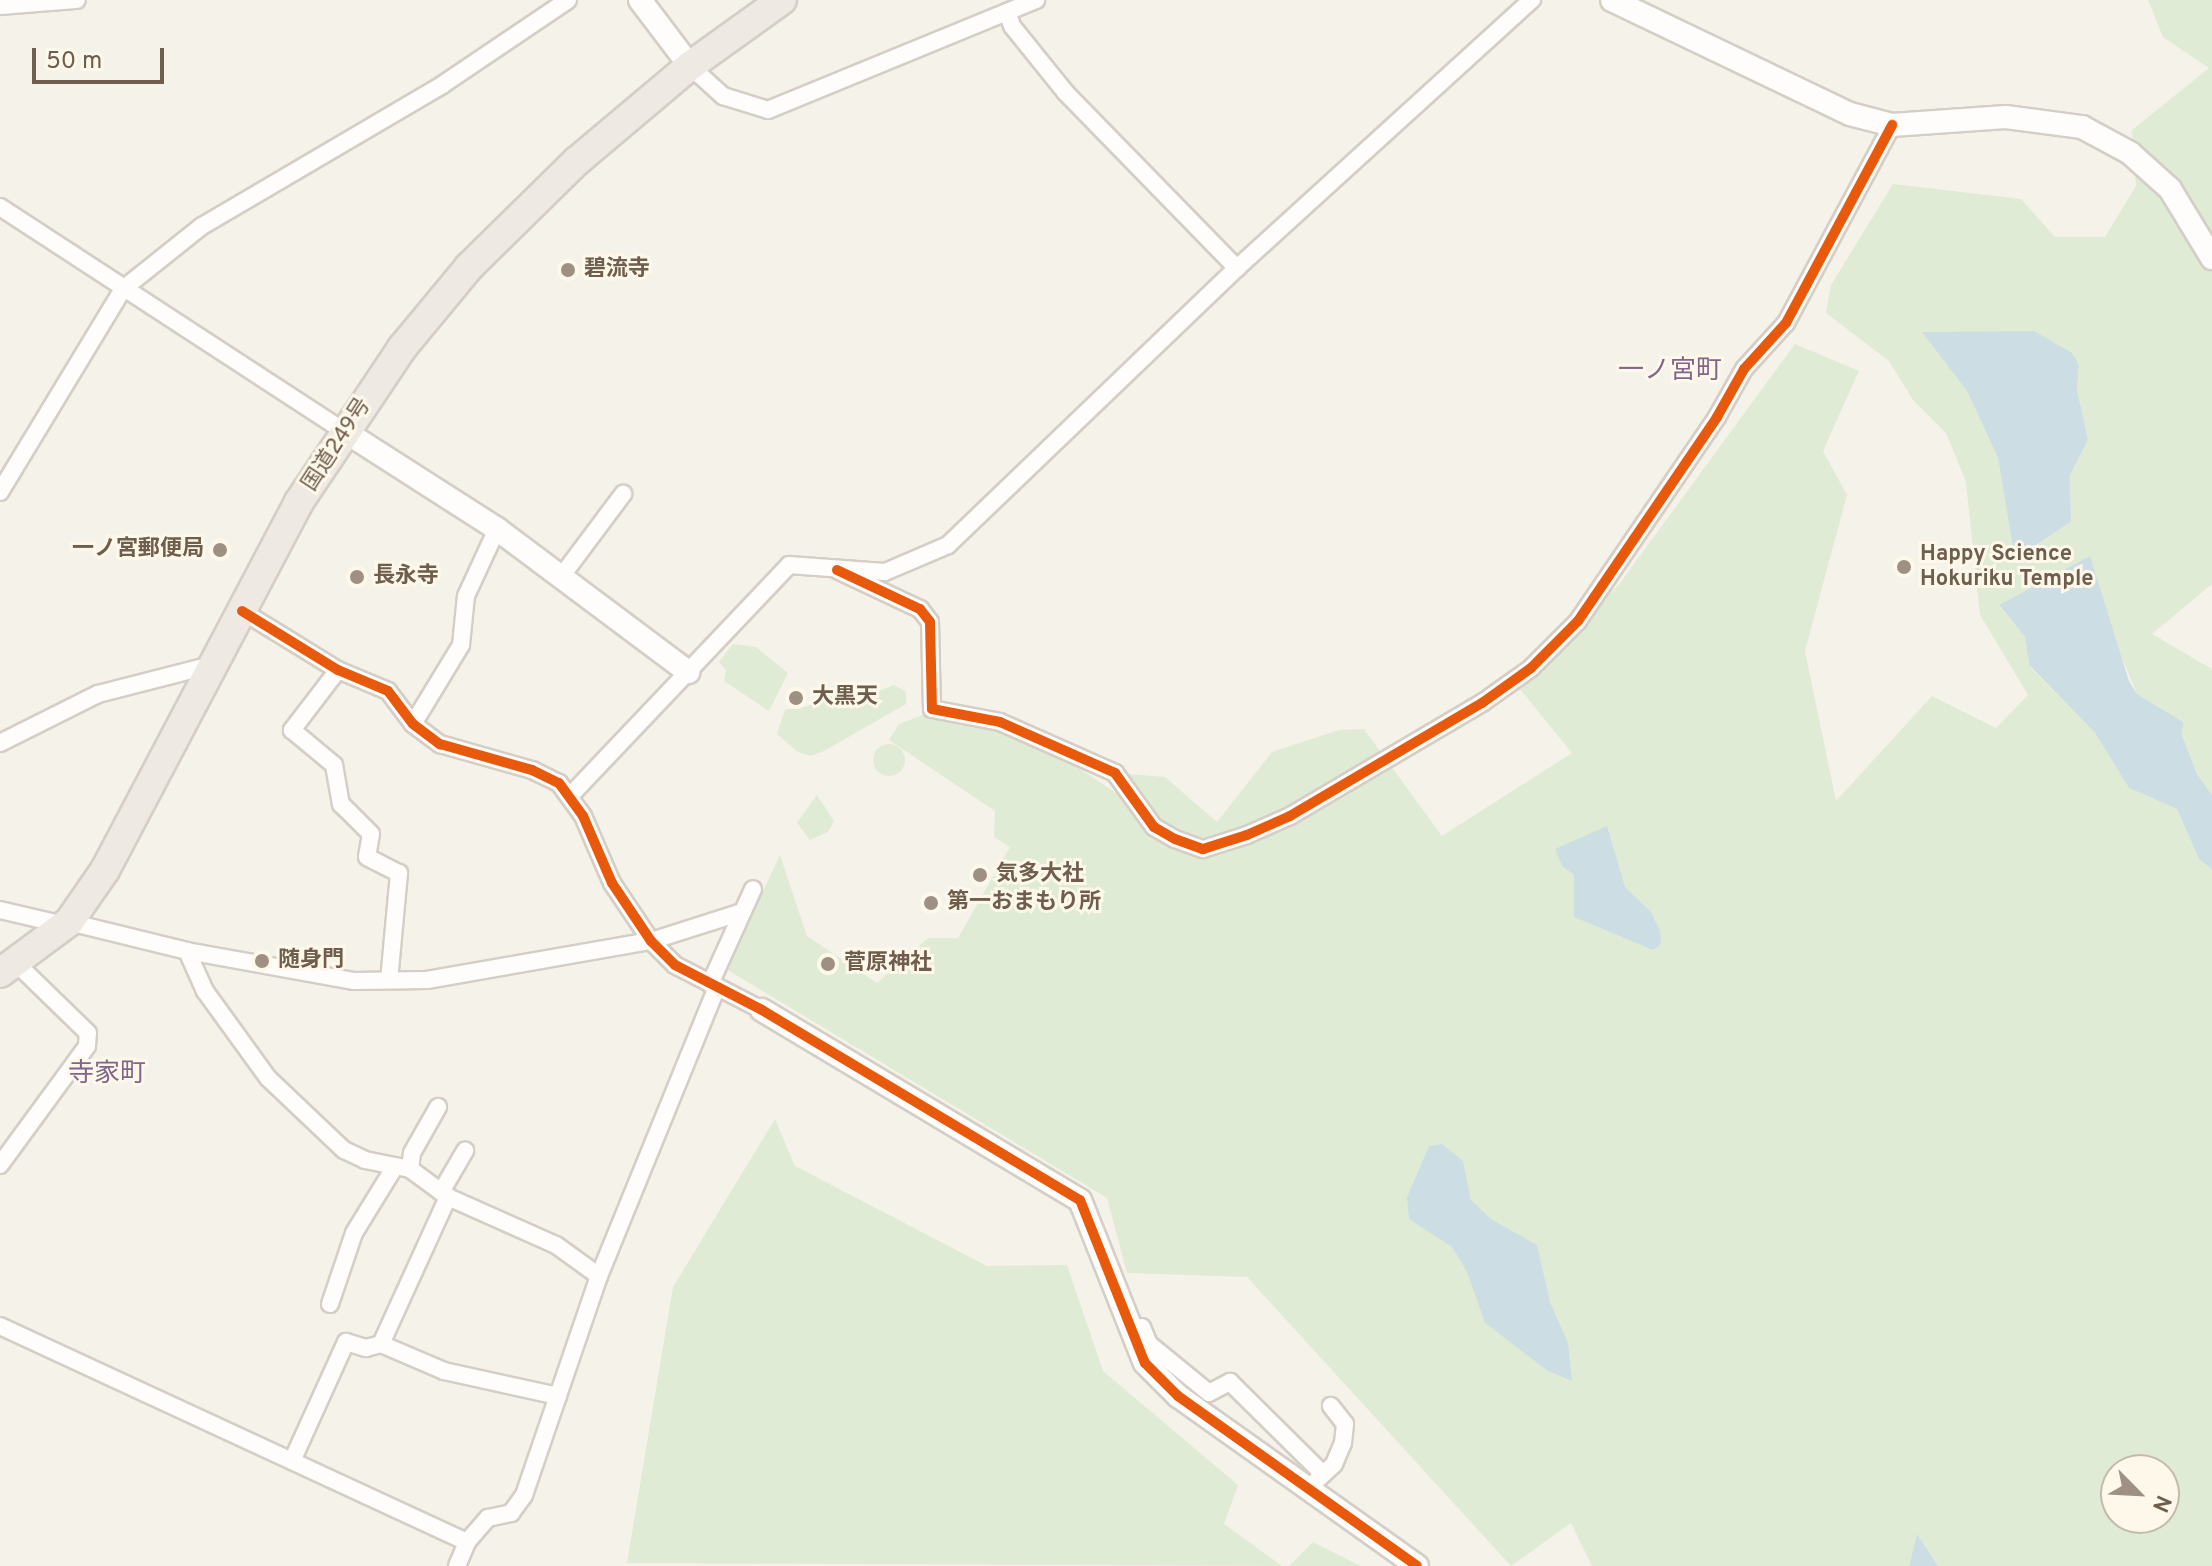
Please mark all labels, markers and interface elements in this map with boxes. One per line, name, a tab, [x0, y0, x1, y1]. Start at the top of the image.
scale bar	[36, 32, 168, 82]
text: 50 m	[46, 47, 102, 77]
place label: 碧流寺	[584, 257, 650, 283]
marker: 碧流寺	[559, 261, 577, 279]
district label: 一ノ宮町	[1618, 356, 1722, 388]
street label: 国道249号	[297, 393, 377, 497]
place label: 一ノ宮郵便局	[72, 537, 204, 563]
marker: 一ノ宮郵便局	[211, 541, 229, 559]
place label: Happy Science Hokuriku Temple	[1920, 541, 2094, 592]
marker: Happy Science Hokuriku Temple	[1895, 558, 1913, 576]
place label: 長永寺	[373, 564, 439, 590]
marker: 長永寺	[348, 568, 366, 586]
place label: 大黒天	[812, 685, 878, 711]
marker: 大黒天	[787, 689, 805, 707]
place label: 気多大社	[996, 862, 1084, 888]
marker: 気多大社	[971, 866, 989, 884]
place label: 第一おまもり所	[947, 890, 1101, 916]
marker: 第一おまもり所	[922, 894, 940, 912]
place label: 随身門	[278, 948, 344, 974]
place label: 菅原神社	[844, 951, 932, 977]
marker: 随身門	[253, 952, 271, 970]
marker: 菅原神社	[819, 955, 837, 973]
district label: 寺家町	[68, 1059, 146, 1091]
north arrow	[2100, 1454, 2180, 1534]
text: N	[2145, 1490, 2176, 1516]

